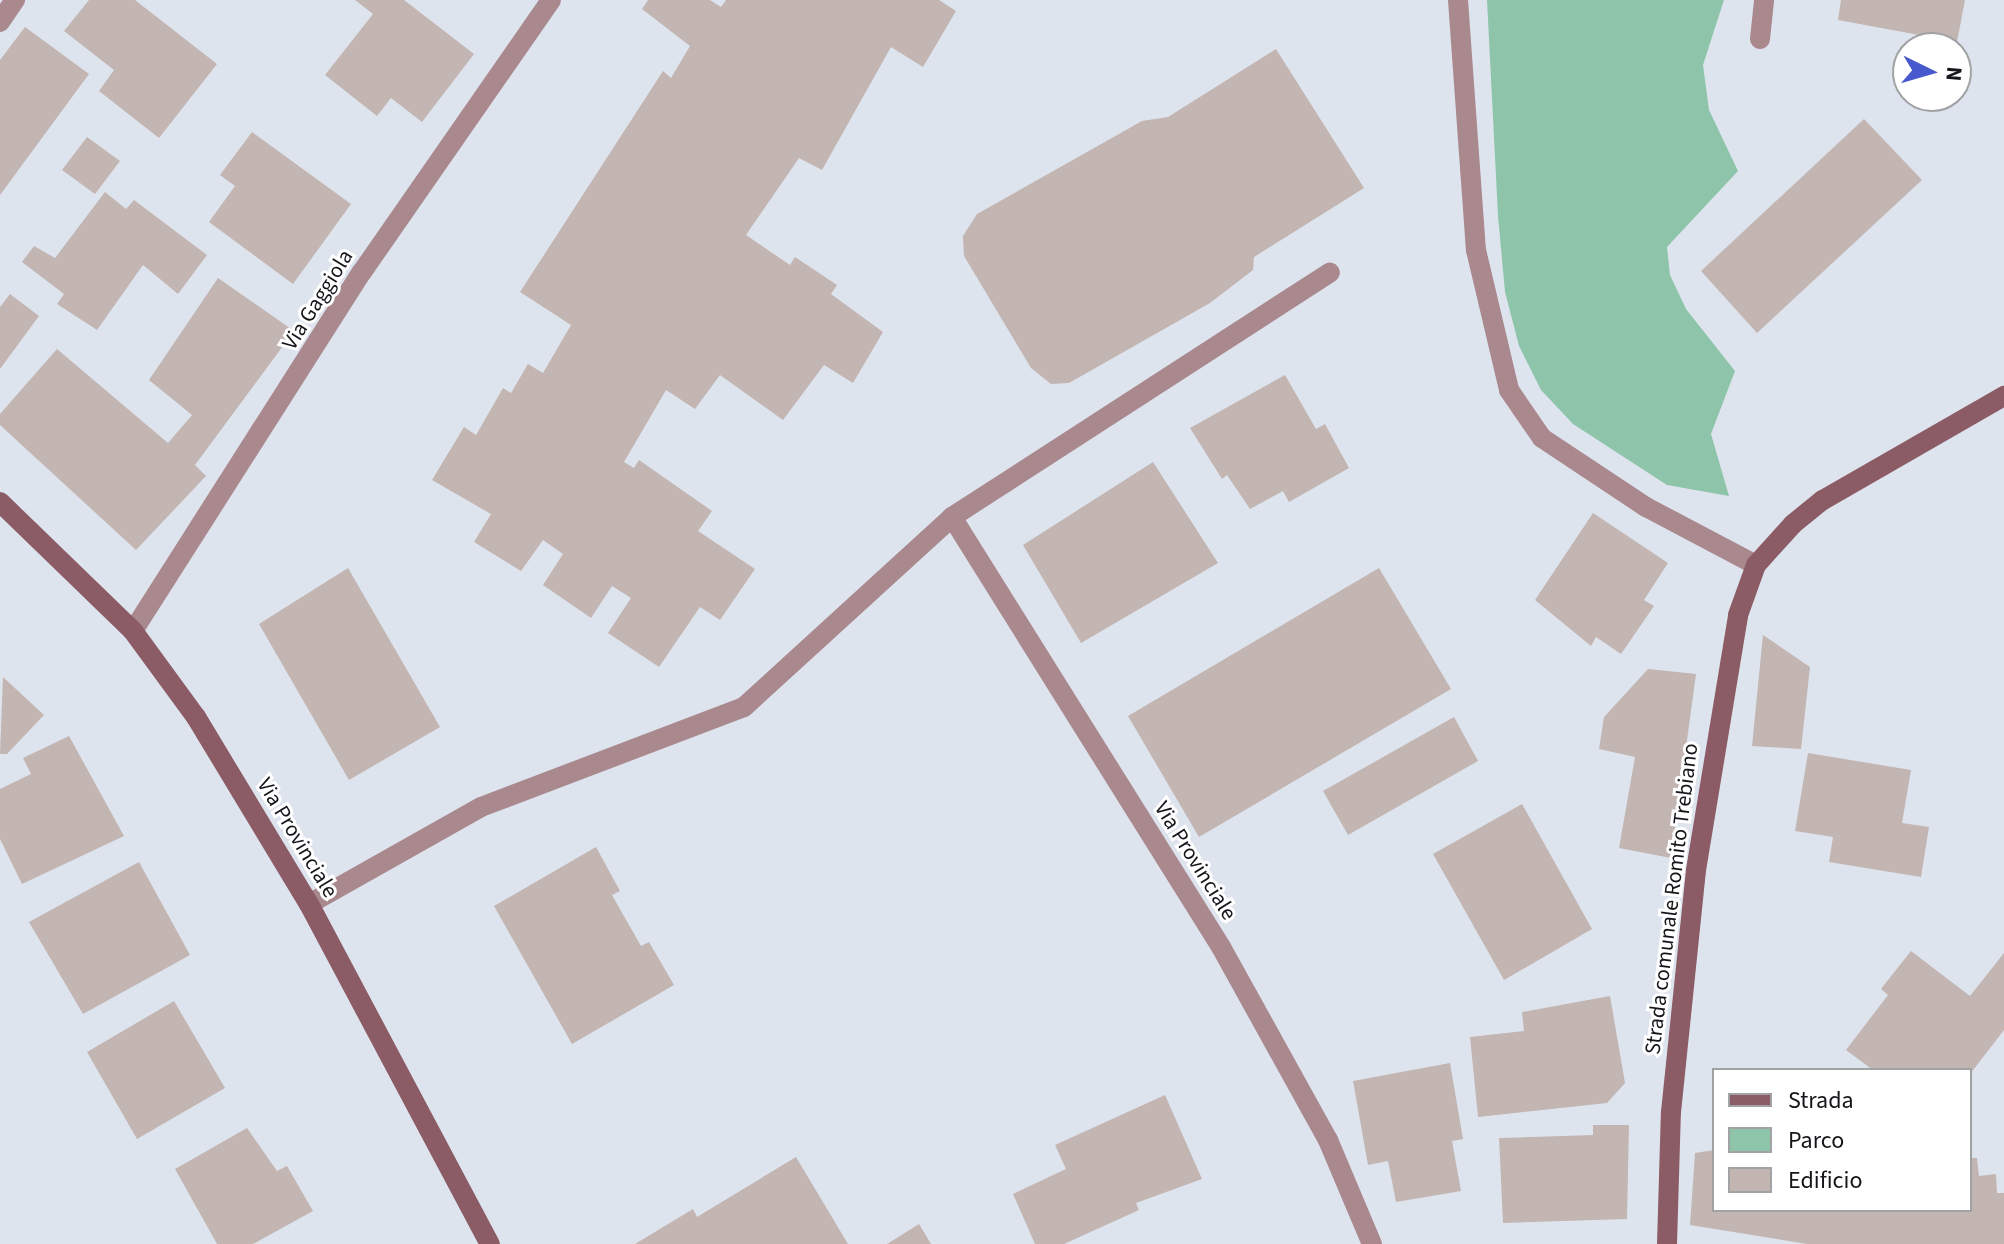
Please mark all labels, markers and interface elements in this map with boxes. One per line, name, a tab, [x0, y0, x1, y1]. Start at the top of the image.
north arrow	[1892, 32, 1972, 112]
text: N	[1937, 65, 1970, 83]
street label: Via Gaggiola	[277, 245, 359, 355]
street label: Strada comunale Romito Trebiano	[1640, 742, 1704, 1056]
street label: Via Provinciale	[251, 773, 343, 903]
street label: Via Provinciale	[1148, 797, 1242, 925]
legend	[1712, 1068, 1972, 1212]
text: Strada	[1788, 1083, 1854, 1118]
text: Parco	[1788, 1123, 1844, 1158]
text: Edificio	[1788, 1163, 1862, 1198]

